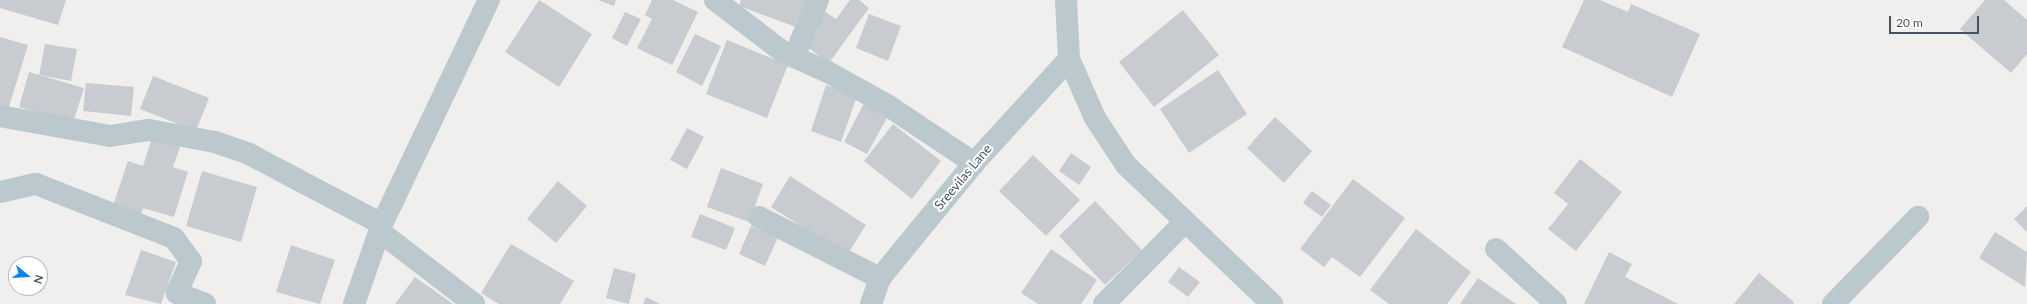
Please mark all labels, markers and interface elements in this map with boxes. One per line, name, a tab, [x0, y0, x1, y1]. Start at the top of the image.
scale bar	[1891, 8, 1981, 34]
text: 20 m	[1896, 15, 1923, 30]
street label: Sreevilas Lane	[931, 141, 995, 213]
north arrow	[8, 256, 48, 296]
text: N	[31, 274, 46, 286]

